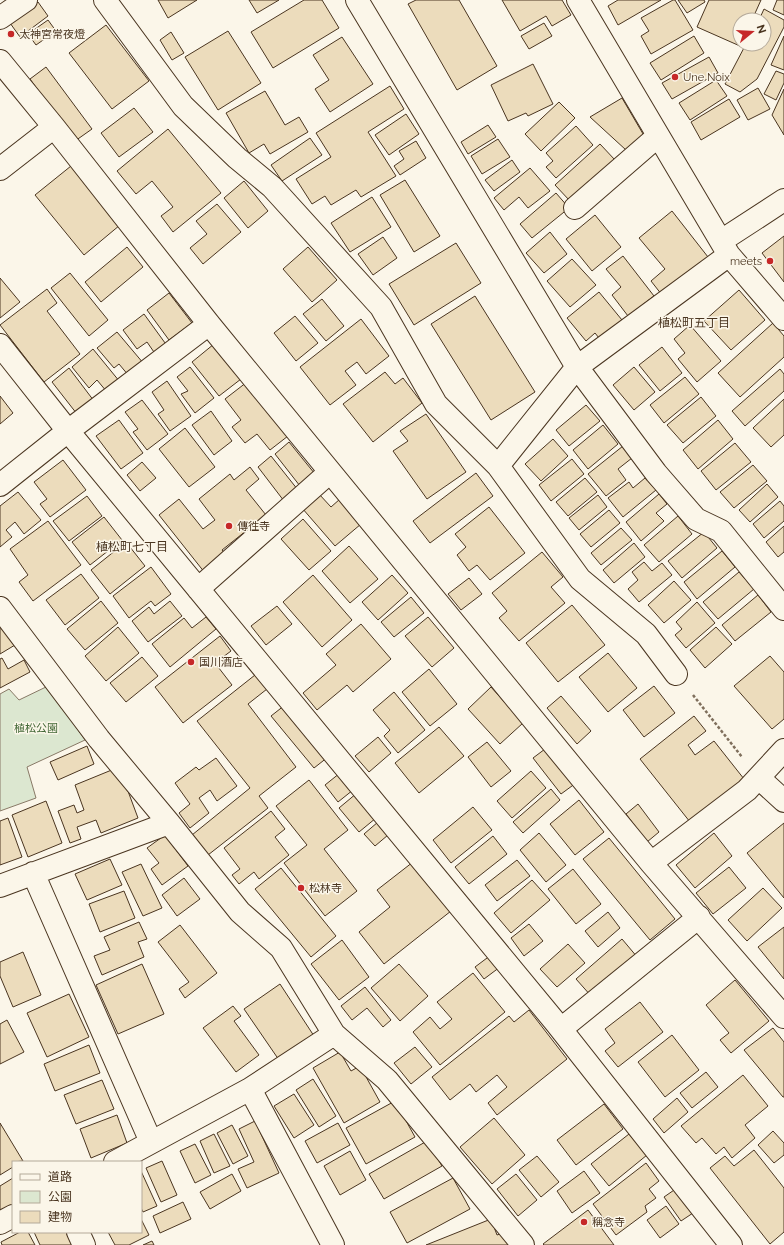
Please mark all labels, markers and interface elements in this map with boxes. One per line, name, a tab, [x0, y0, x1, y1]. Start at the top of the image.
north arrow	[732, 12, 772, 52]
text: N	[754, 23, 769, 35]
place label: 太神宮常夜燈	[19, 28, 85, 41]
marker: 太神宮常夜燈	[6, 29, 16, 39]
place label: Une Noix	[683, 71, 730, 84]
marker: Une Noix	[670, 72, 680, 82]
place label: meets	[730, 255, 762, 268]
marker: meets	[765, 256, 775, 266]
district label: 植松町五丁目	[658, 316, 730, 330]
place label: 傳徃寺	[237, 520, 270, 533]
marker: 傳徃寺	[224, 521, 234, 531]
district label: 植松町七丁目	[96, 540, 168, 554]
place label: 国川酒店	[199, 656, 243, 669]
marker: 国川酒店	[186, 657, 196, 667]
park label: 植松公園	[14, 722, 58, 735]
place label: 松林寺	[309, 882, 342, 895]
marker: 松林寺	[296, 883, 306, 893]
legend	[12, 1161, 142, 1233]
text: 道路	[48, 1170, 72, 1184]
text: 公園	[48, 1190, 72, 1204]
text: 建物	[48, 1210, 72, 1224]
place label: 稱念寺	[592, 1216, 625, 1229]
marker: 稱念寺	[579, 1217, 589, 1227]

